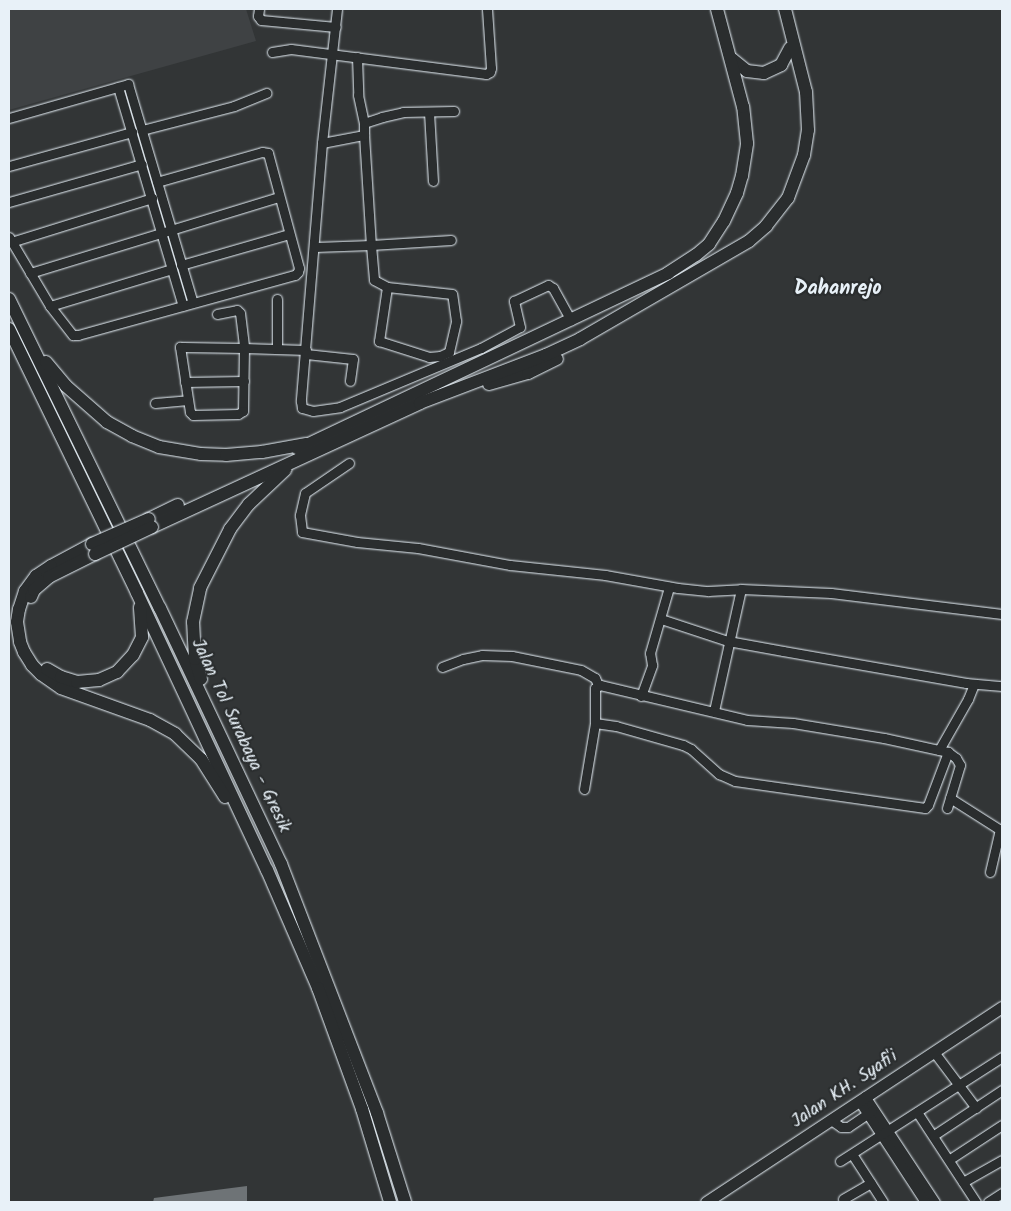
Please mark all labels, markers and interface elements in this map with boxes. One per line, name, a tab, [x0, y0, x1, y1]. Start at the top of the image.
district label: Dahanrejo	[794, 277, 882, 301]
street label: Jalan Tol Surabaya - Gresik	[186, 636, 294, 836]
street label: Jalan KH. Syafi'i	[788, 1047, 902, 1133]

